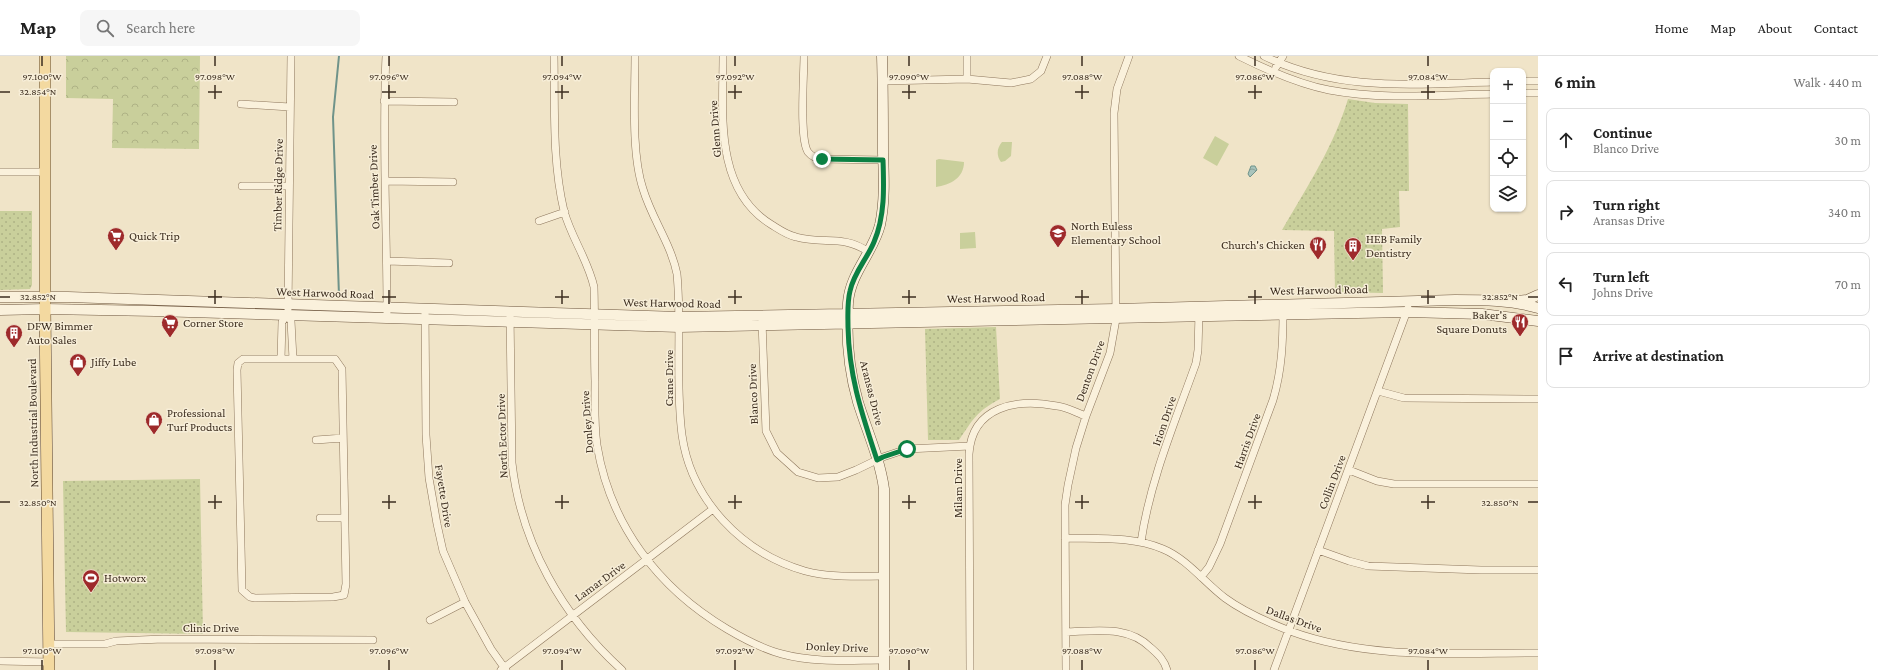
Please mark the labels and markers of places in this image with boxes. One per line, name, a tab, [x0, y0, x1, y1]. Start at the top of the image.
place label: North Euless Elementary School	[1071, 219, 1161, 247]
school or university icon: North Euless Elementary School	[1048, 223, 1068, 248]
supermarket icon: Quick Trip	[106, 226, 126, 251]
place label: Quick Trip	[129, 229, 180, 243]
place label: HEB Family Dentistry	[1366, 232, 1422, 260]
restaurant icon: Church's Chicken	[1308, 235, 1328, 260]
building icon: HEB Family Dentistry	[1343, 236, 1363, 261]
place label: Church's Chicken	[1221, 238, 1306, 252]
place label: Baker's Square Donuts	[1436, 308, 1507, 336]
restaurant icon: Baker's Square Donuts	[1510, 312, 1530, 337]
supermarket icon: Corner Store	[160, 313, 180, 338]
place label: Corner Store	[183, 316, 243, 330]
place label: DFW Bimmer Auto Sales	[27, 319, 93, 347]
building icon: DFW Bimmer Auto Sales	[4, 323, 24, 348]
shop icon: Jiffy Lube	[68, 352, 88, 377]
place label: Jiffy Lube	[90, 355, 136, 369]
place label: Professional Turf Products	[167, 406, 232, 434]
shop icon: Professional Turf Products	[144, 410, 164, 435]
sports icon: Hotworx	[81, 568, 101, 593]
place label: Hotworx	[104, 571, 147, 585]

